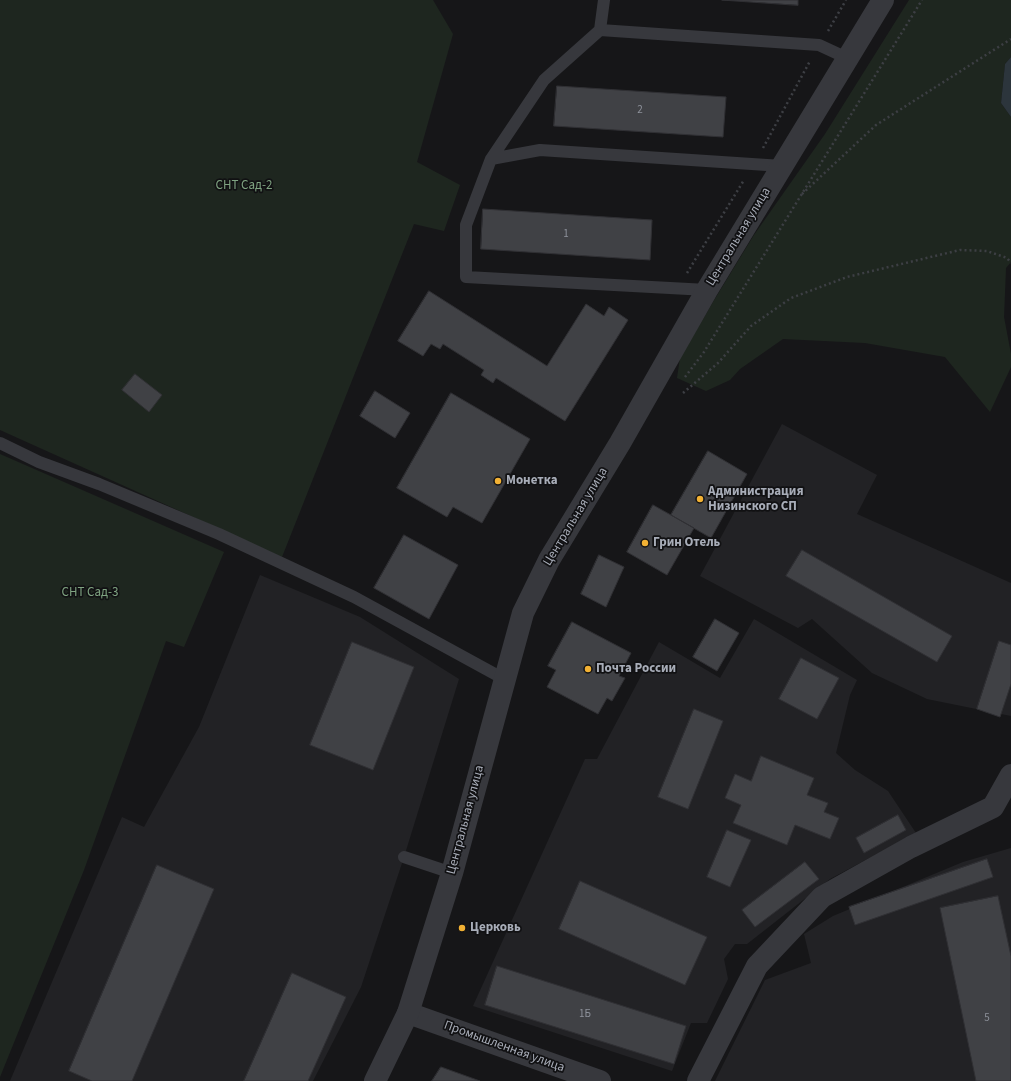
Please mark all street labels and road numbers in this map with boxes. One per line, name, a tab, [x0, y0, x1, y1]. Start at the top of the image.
street label: Центральная улица	[703, 185, 775, 289]
street label: Центральная улица	[540, 465, 612, 569]
street label: Центральная улица	[444, 764, 488, 876]
street label: Промышленная улица	[442, 1018, 566, 1076]

